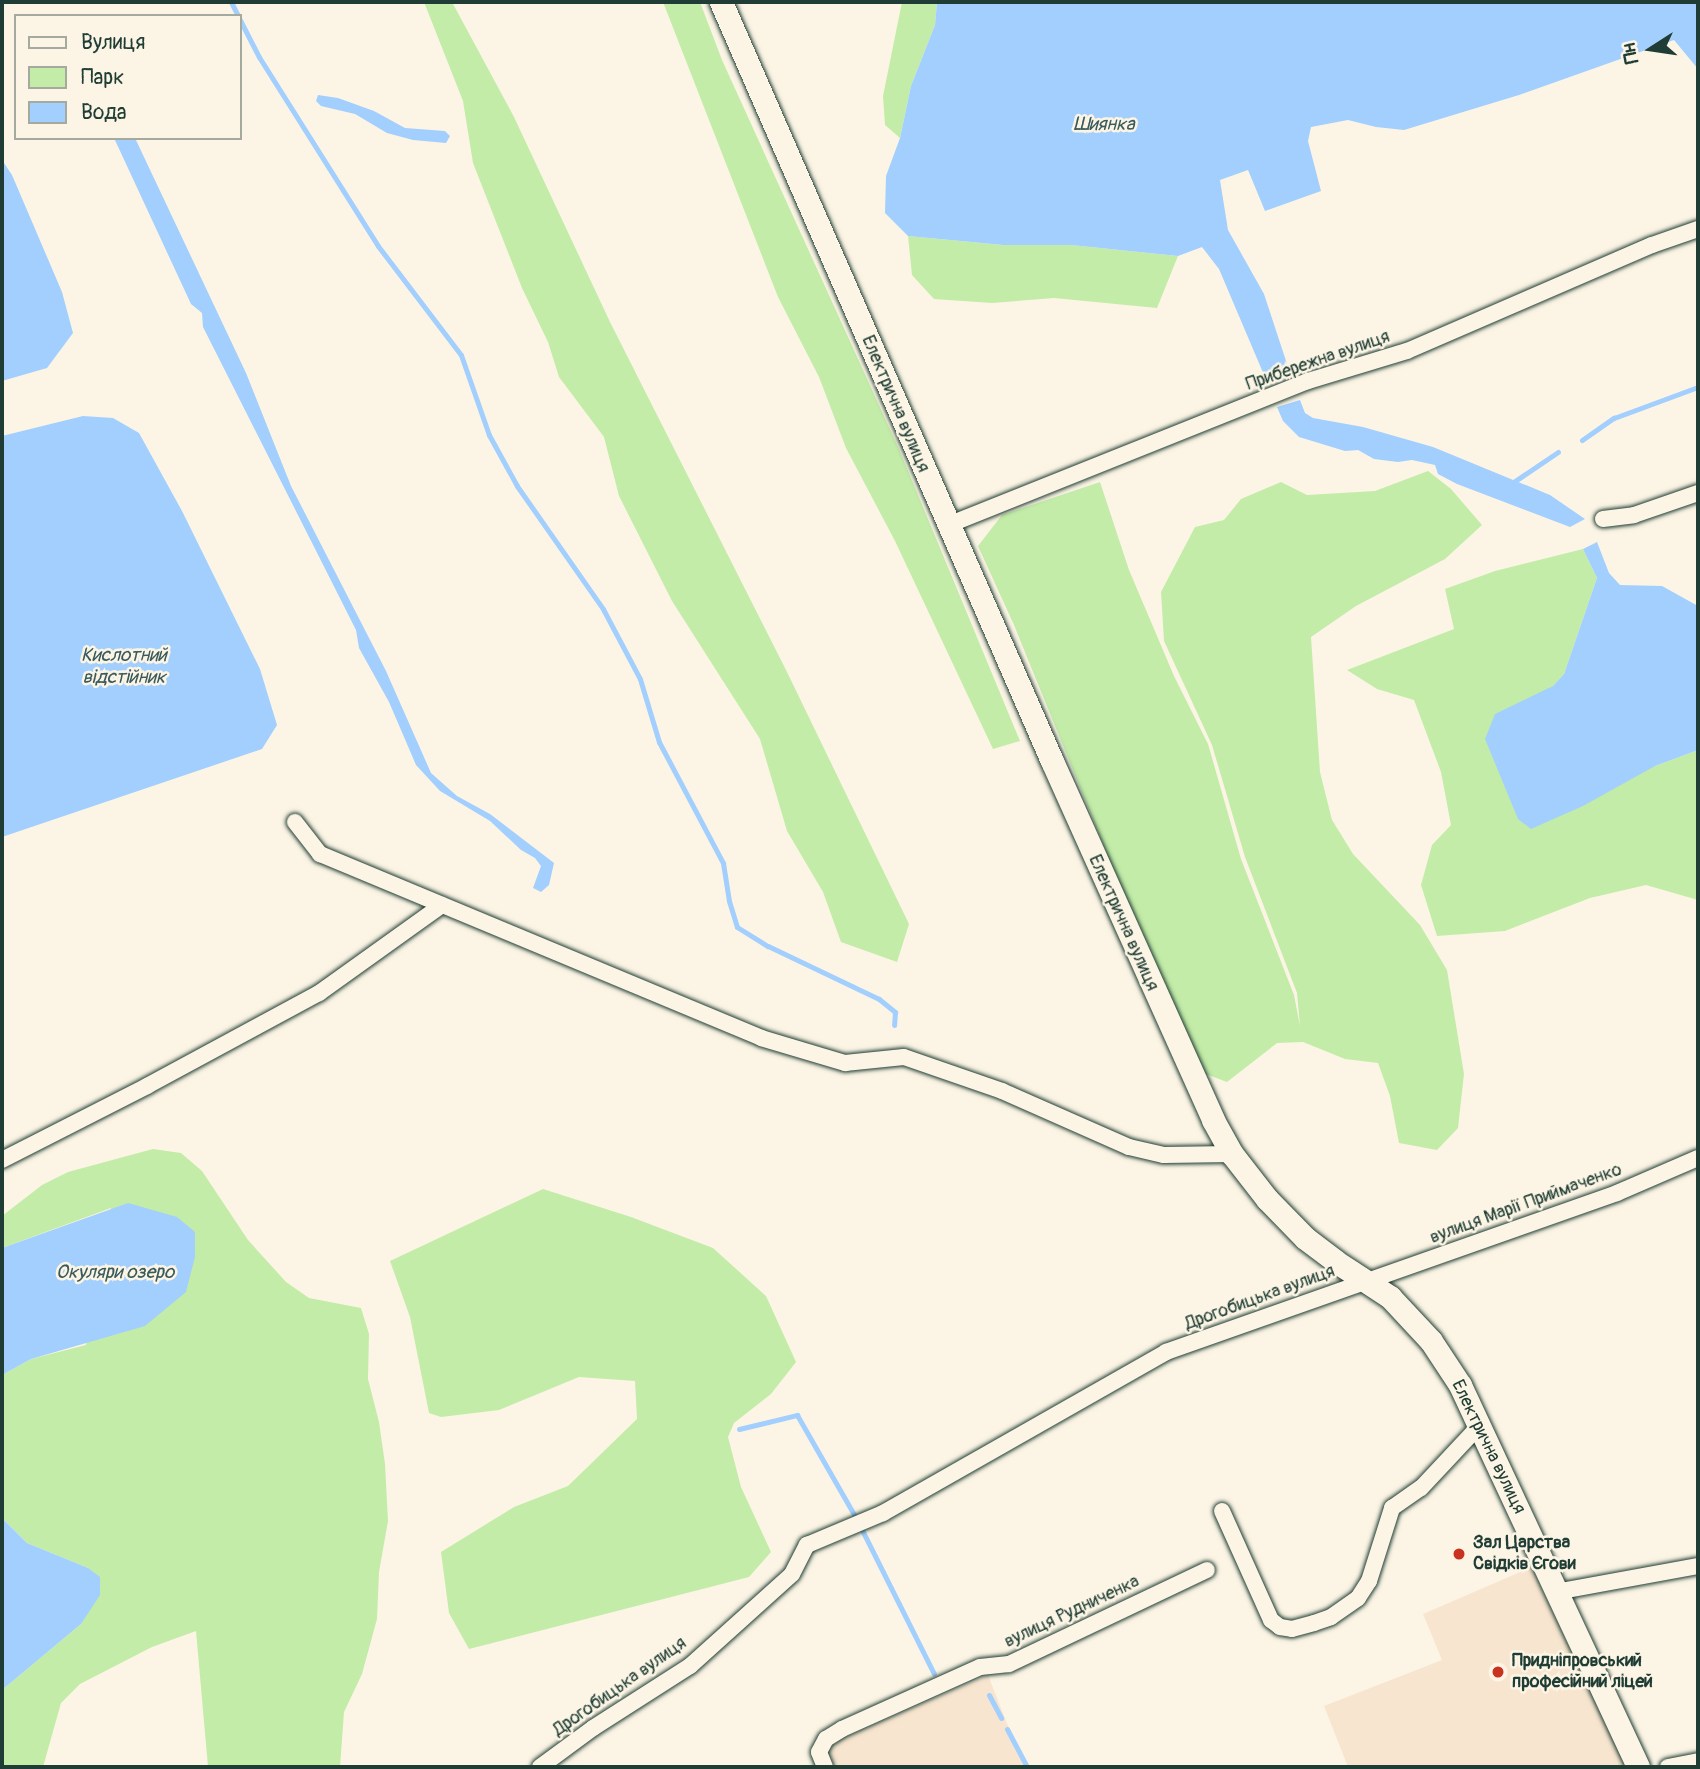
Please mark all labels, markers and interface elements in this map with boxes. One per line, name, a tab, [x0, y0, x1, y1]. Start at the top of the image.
legend	[14, 14, 242, 140]
north arrow	[1616, 14, 1686, 84]
text: Вулиця	[81, 29, 145, 56]
text: Пн	[1617, 41, 1644, 66]
text: Парк	[81, 64, 124, 91]
text: Вода	[81, 99, 127, 126]
water label: Шиянка	[1073, 114, 1135, 136]
street label: Прибережна вулиця	[1243, 326, 1393, 396]
street label: Електрична вулиця	[856, 332, 934, 476]
water label: Кислотний відстійник	[81, 645, 167, 689]
street label: Електрична вулиця	[1083, 852, 1163, 994]
street label: вулиця Марії Приймаченко	[1427, 1159, 1625, 1249]
street label: Дрогобицька вулиця	[1182, 1261, 1338, 1335]
water label: Окуляри озеро	[56, 1262, 174, 1284]
street label: Електрична вулиця	[1446, 1376, 1530, 1518]
place label: Зал Царства Свідків Єгови	[1473, 1533, 1576, 1576]
marker: Зал Царства Свідків Єгови	[1451, 1546, 1467, 1562]
street label: вулиця Рудниченка	[1001, 1571, 1143, 1653]
street label: Дрогобицька вулиця	[549, 1633, 691, 1741]
place label: Придніпровський професійний ліцей	[1512, 1651, 1653, 1694]
marker: Придніпровський професійний ліцей	[1490, 1664, 1506, 1680]

